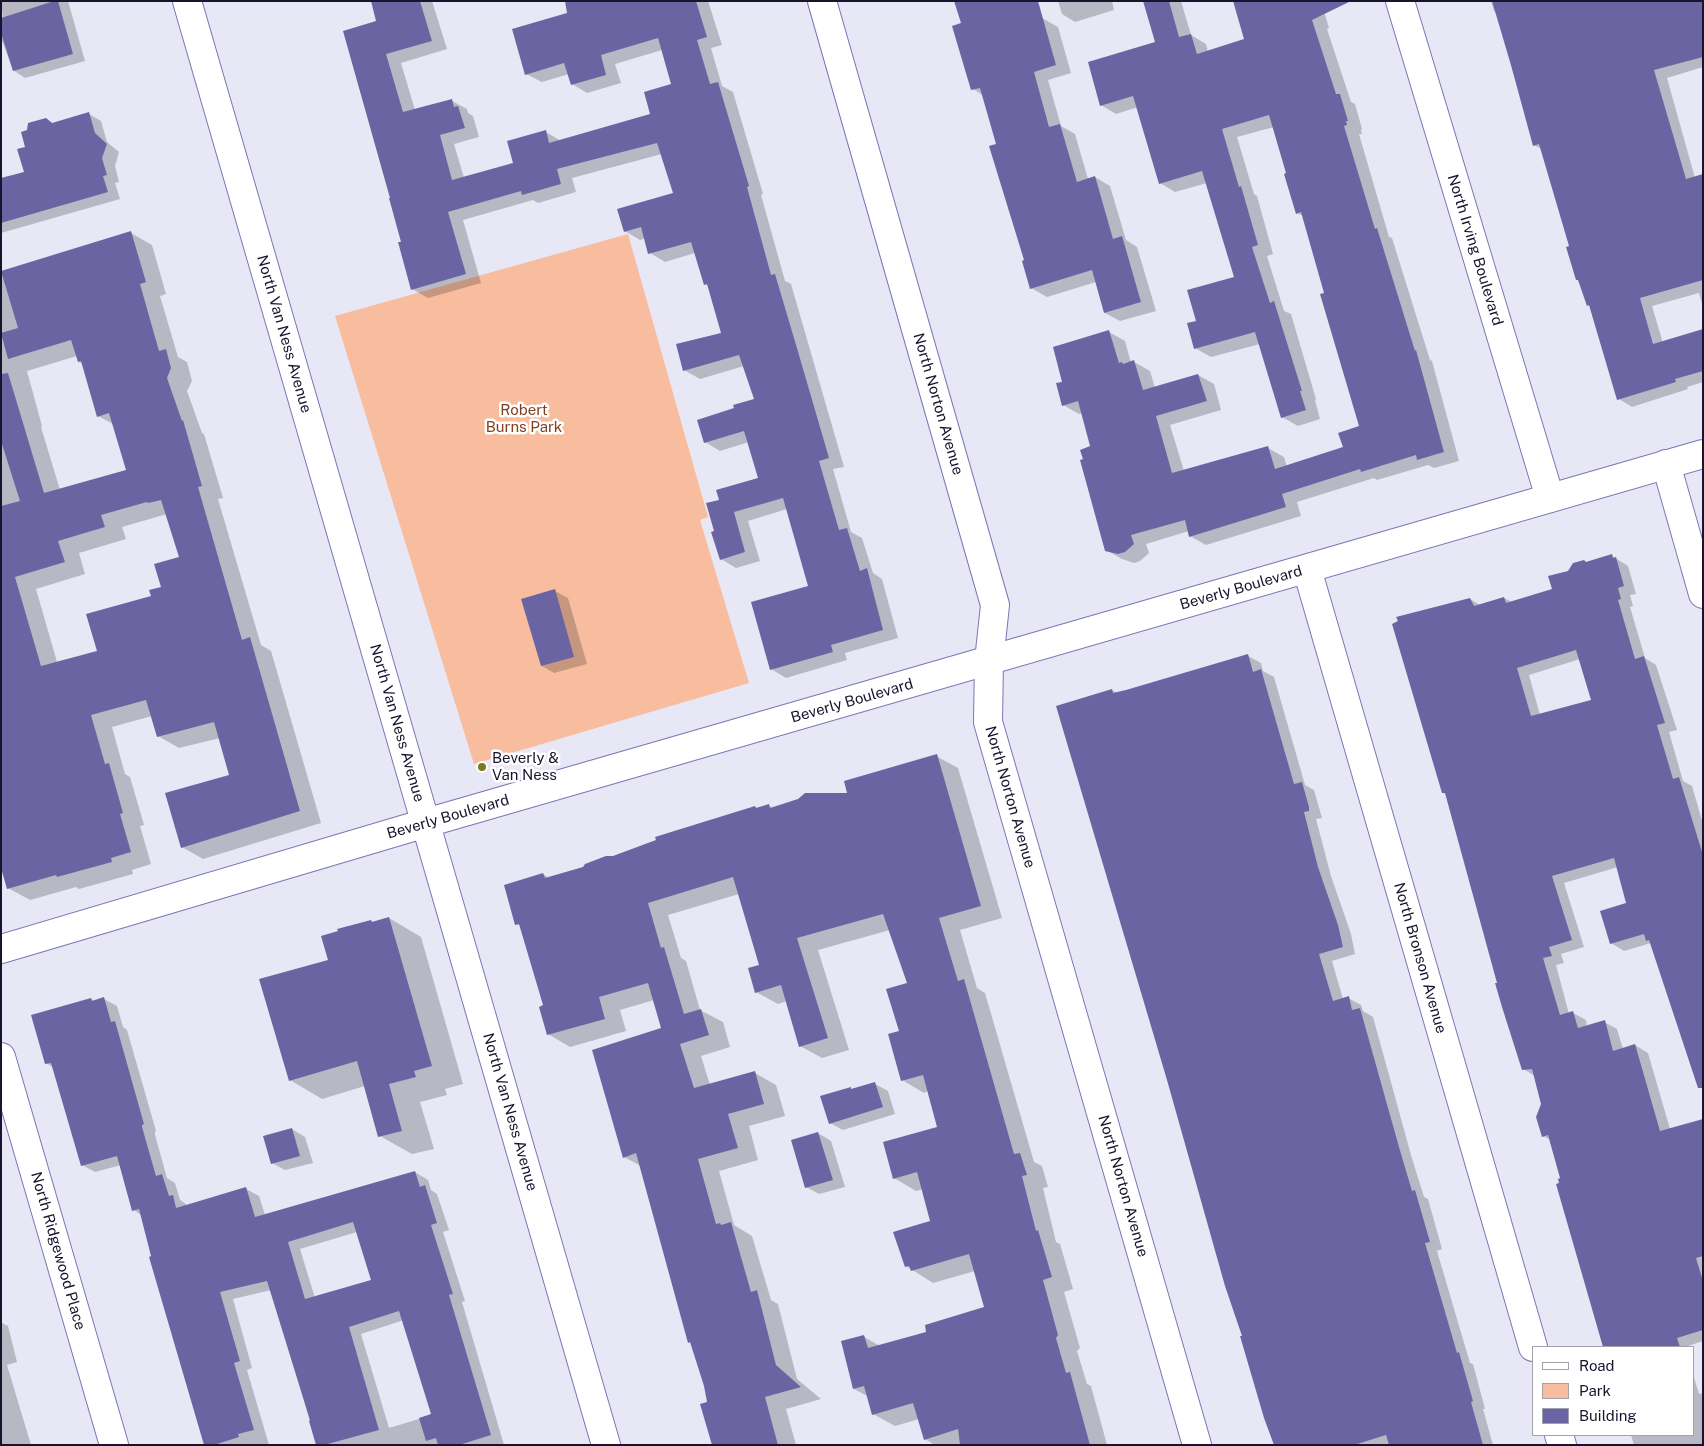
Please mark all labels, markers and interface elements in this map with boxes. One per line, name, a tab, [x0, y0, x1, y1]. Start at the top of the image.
street label: North Irving Boulevard	[1443, 172, 1507, 328]
street label: North Van Ness Avenue	[253, 253, 315, 415]
street label: North Norton Avenue	[909, 331, 967, 477]
park label: Robert Burns Park	[486, 401, 562, 436]
street label: Beverly Boulevard	[1178, 562, 1304, 614]
street label: North Van Ness Avenue	[366, 642, 428, 804]
street label: Beverly Boulevard	[789, 675, 915, 727]
street label: North Norton Avenue	[981, 724, 1039, 870]
place label: Beverly & Van Ness	[492, 749, 559, 784]
marker: Beverly & Van Ness	[476, 761, 488, 773]
street label: Beverly Boulevard	[385, 791, 511, 843]
street label: North Bronson Avenue	[1390, 880, 1450, 1036]
street label: North Van Ness Avenue	[479, 1031, 541, 1193]
street label: North Norton Avenue	[1094, 1113, 1152, 1259]
street label: North Ridgewood Place	[27, 1170, 89, 1332]
legend	[1532, 1346, 1694, 1436]
text: Road	[1579, 1357, 1615, 1374]
text: Park	[1579, 1382, 1611, 1399]
text: Building	[1579, 1407, 1637, 1424]

